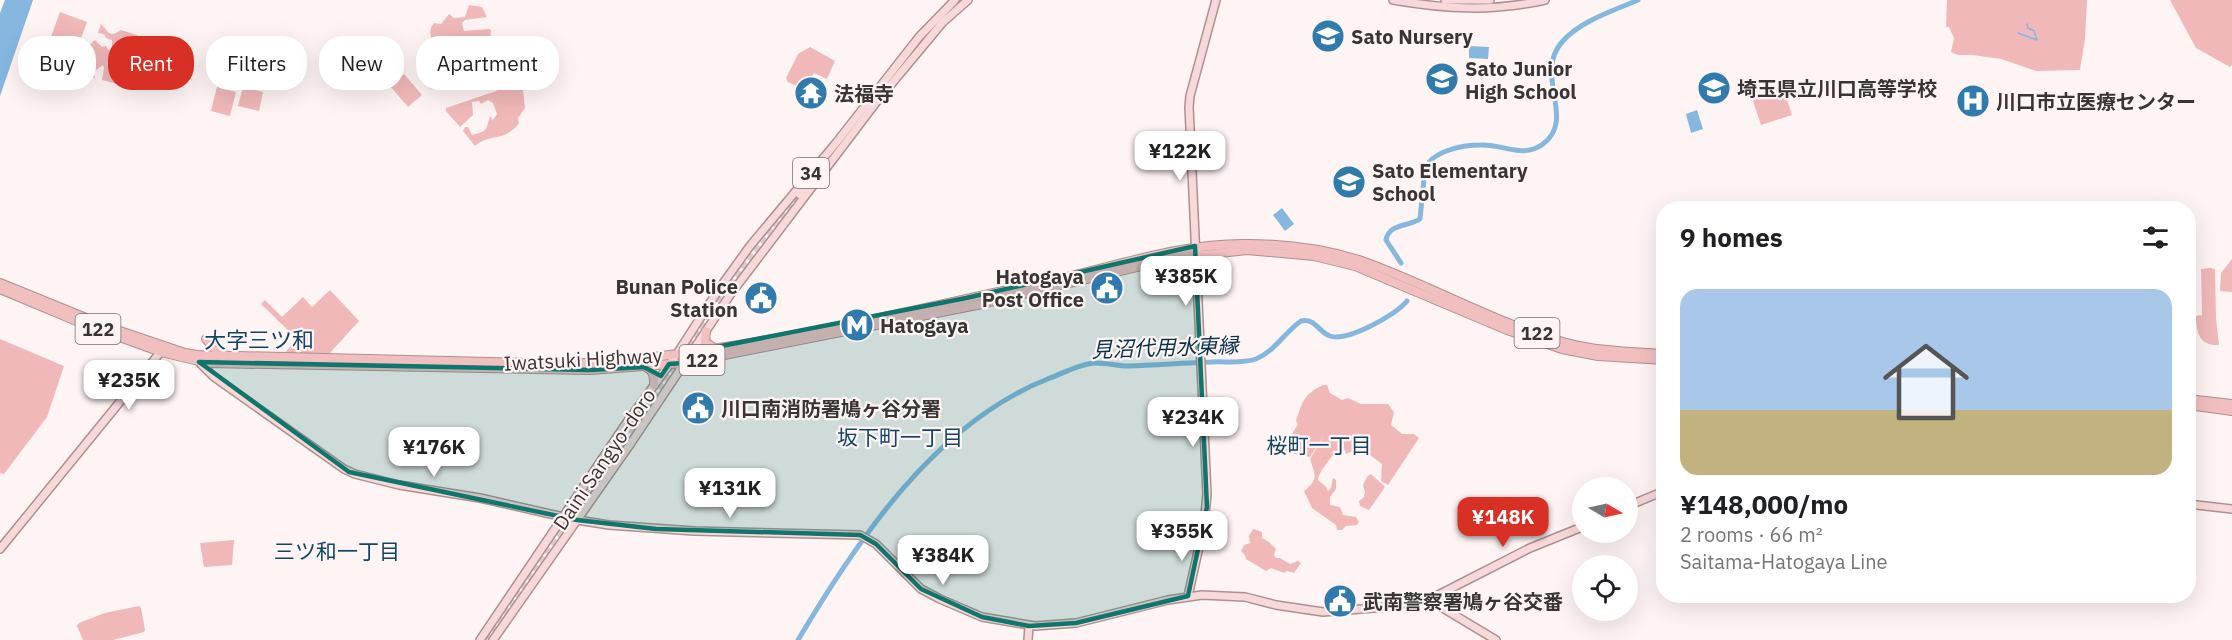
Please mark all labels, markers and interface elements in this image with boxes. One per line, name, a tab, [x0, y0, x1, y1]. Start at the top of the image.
school or university icon: Sato Nursery	[1310, 18, 1346, 54]
place label: Sato Nursery	[1351, 23, 1473, 50]
chip: Buy	[18, 36, 96, 90]
chip: Rent	[108, 36, 194, 90]
chip: Filters	[206, 36, 307, 90]
chip: New	[319, 36, 404, 90]
chip: Apartment	[416, 36, 559, 90]
place label: Sato Junior High School	[1465, 55, 1576, 105]
school or university icon: Sato Junior High School	[1424, 61, 1460, 97]
school or university icon: 埼玉県立川口高等学校	[1696, 70, 1732, 106]
temple icon: 法福寺	[793, 75, 829, 111]
place label: 埼玉県立川口高等学校	[1737, 75, 1937, 102]
place label: 法福寺	[834, 80, 894, 107]
hospital icon: 川口市立医療センター	[1955, 83, 1991, 119]
place label: 川口市立医療センター	[1996, 88, 2196, 115]
pin: ¥122K	[1138, 131, 1222, 182]
text: ¥122K	[1149, 137, 1211, 164]
place label: Sato Elementary School	[1372, 157, 1528, 207]
road number: 34	[793, 158, 829, 188]
school or university icon: Sato Elementary School	[1331, 164, 1367, 200]
text: 9 homes	[1680, 220, 1783, 254]
icon: filters	[2139, 221, 2172, 254]
pin: ¥385K	[1144, 256, 1228, 307]
text: ¥385K	[1155, 262, 1217, 289]
place label: Hatogaya Post Office	[982, 263, 1084, 313]
public building icon: Hatogaya Post Office	[1089, 270, 1125, 306]
place label: Bunan Police Station	[616, 273, 738, 323]
public building icon: Bunan Police Station	[743, 280, 779, 316]
metro station icon: Hatogaya	[839, 307, 875, 343]
place label: Hatogaya	[880, 312, 969, 339]
road number: 122	[76, 314, 120, 344]
road number: 122	[1514, 318, 1560, 348]
district label: 大字三ツ和	[204, 325, 314, 354]
icon: home	[1872, 328, 1980, 436]
water label: 見沼代用水東縁	[1091, 330, 1241, 364]
street label: Iwatsuki Highway	[503, 341, 663, 377]
road number: 122	[680, 345, 724, 375]
pin: ¥235K	[87, 360, 171, 411]
text: ¥235K	[98, 366, 160, 393]
street label: Daini Sangyo-doro	[547, 383, 661, 535]
public building icon: 川口南消防署鳩ヶ谷分署	[680, 390, 716, 426]
place label: 川口南消防署鳩ヶ谷分署	[721, 395, 941, 422]
pin: ¥234K	[1151, 397, 1235, 448]
text: ¥234K	[1162, 403, 1224, 430]
district label: 坂下町一丁目	[837, 423, 963, 451]
pin: ¥176K	[392, 427, 476, 478]
district label: 桜町一丁目	[1267, 431, 1372, 459]
text: ¥176K	[403, 433, 465, 460]
pin: ¥131K	[688, 468, 772, 519]
text: ¥131K	[699, 474, 761, 501]
north arrow	[1572, 477, 1638, 543]
map controls	[1572, 477, 1638, 621]
text: ¥148,000/mo	[1680, 487, 1848, 521]
pin: ¥148K	[1461, 497, 1545, 548]
text: ¥148K	[1472, 503, 1534, 530]
pin: ¥355K	[1140, 511, 1224, 562]
text: ¥355K	[1151, 517, 1213, 544]
text: 2 rooms · 66 m²	[1680, 521, 1823, 548]
pin: ¥384K	[901, 535, 985, 586]
district label: 三ツ和一丁目	[274, 537, 400, 565]
text: ¥384K	[912, 541, 974, 568]
text: Saitama-Hatogaya Line	[1680, 548, 1888, 575]
button: locate	[1572, 555, 1638, 621]
public building icon: 武南警察署鳩ヶ谷交番	[1322, 583, 1358, 619]
place label: 武南警察署鳩ヶ谷交番	[1363, 588, 1563, 615]

